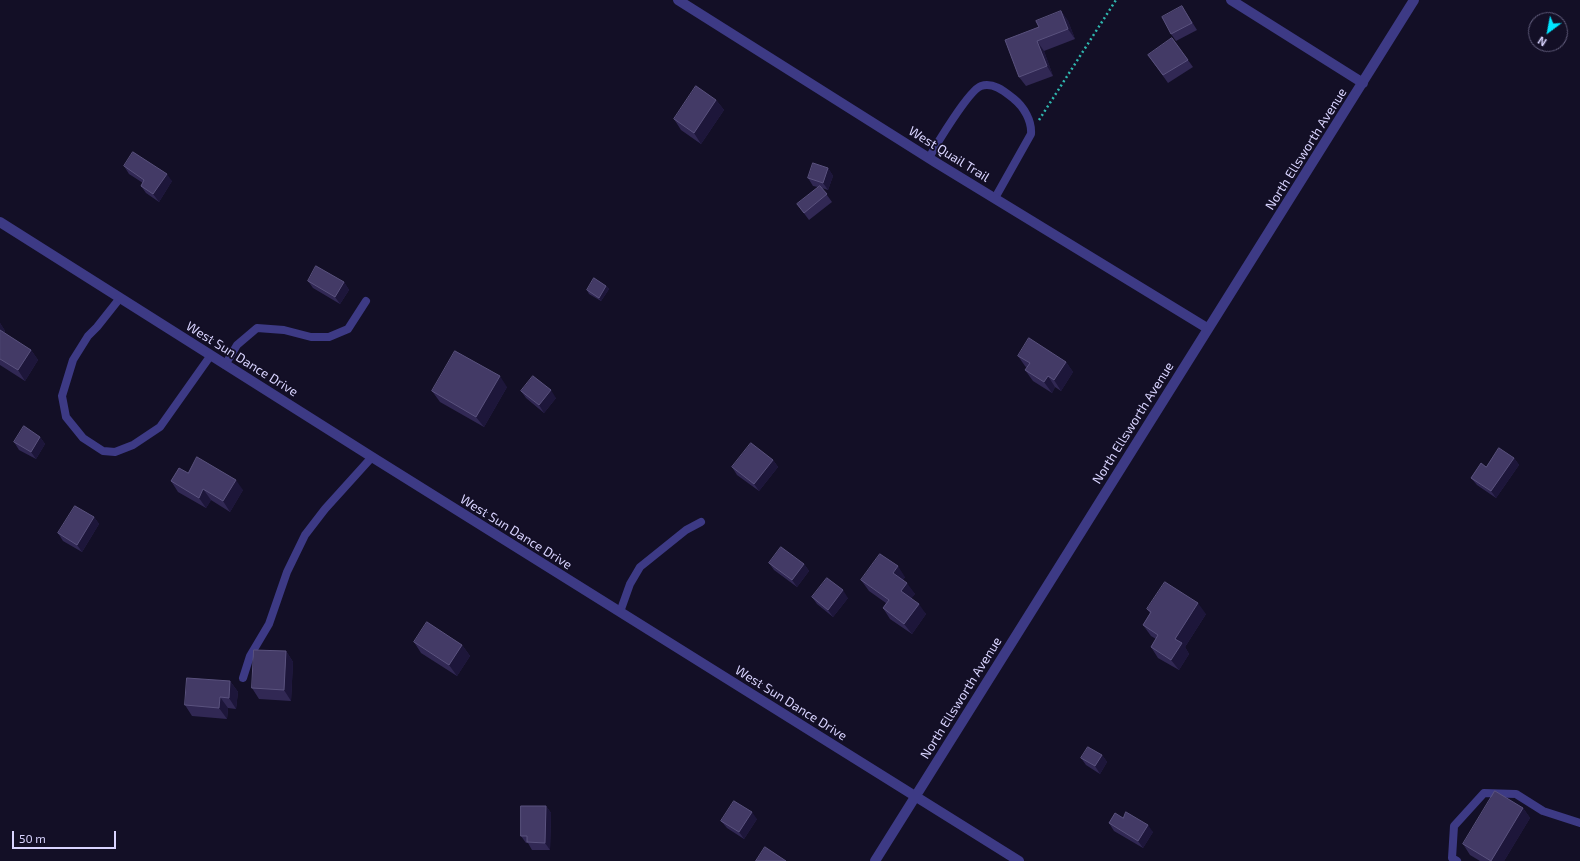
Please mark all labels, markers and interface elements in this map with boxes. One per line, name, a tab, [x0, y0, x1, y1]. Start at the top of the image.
north arrow	[1528, 12, 1568, 52]
text: N	[1535, 34, 1549, 49]
street label: North Ellsworth Avenue	[1262, 85, 1350, 213]
street label: West Quail Trail	[906, 123, 992, 185]
street label: West Sun Dance Drive	[183, 318, 301, 400]
street label: North Ellsworth Avenue	[1089, 359, 1177, 487]
street label: West Sun Dance Drive	[457, 491, 575, 573]
street label: North Ellsworth Avenue	[917, 634, 1005, 762]
street label: West Sun Dance Drive	[732, 662, 850, 744]
scale bar	[14, 823, 118, 849]
text: 50 m	[19, 831, 46, 845]

